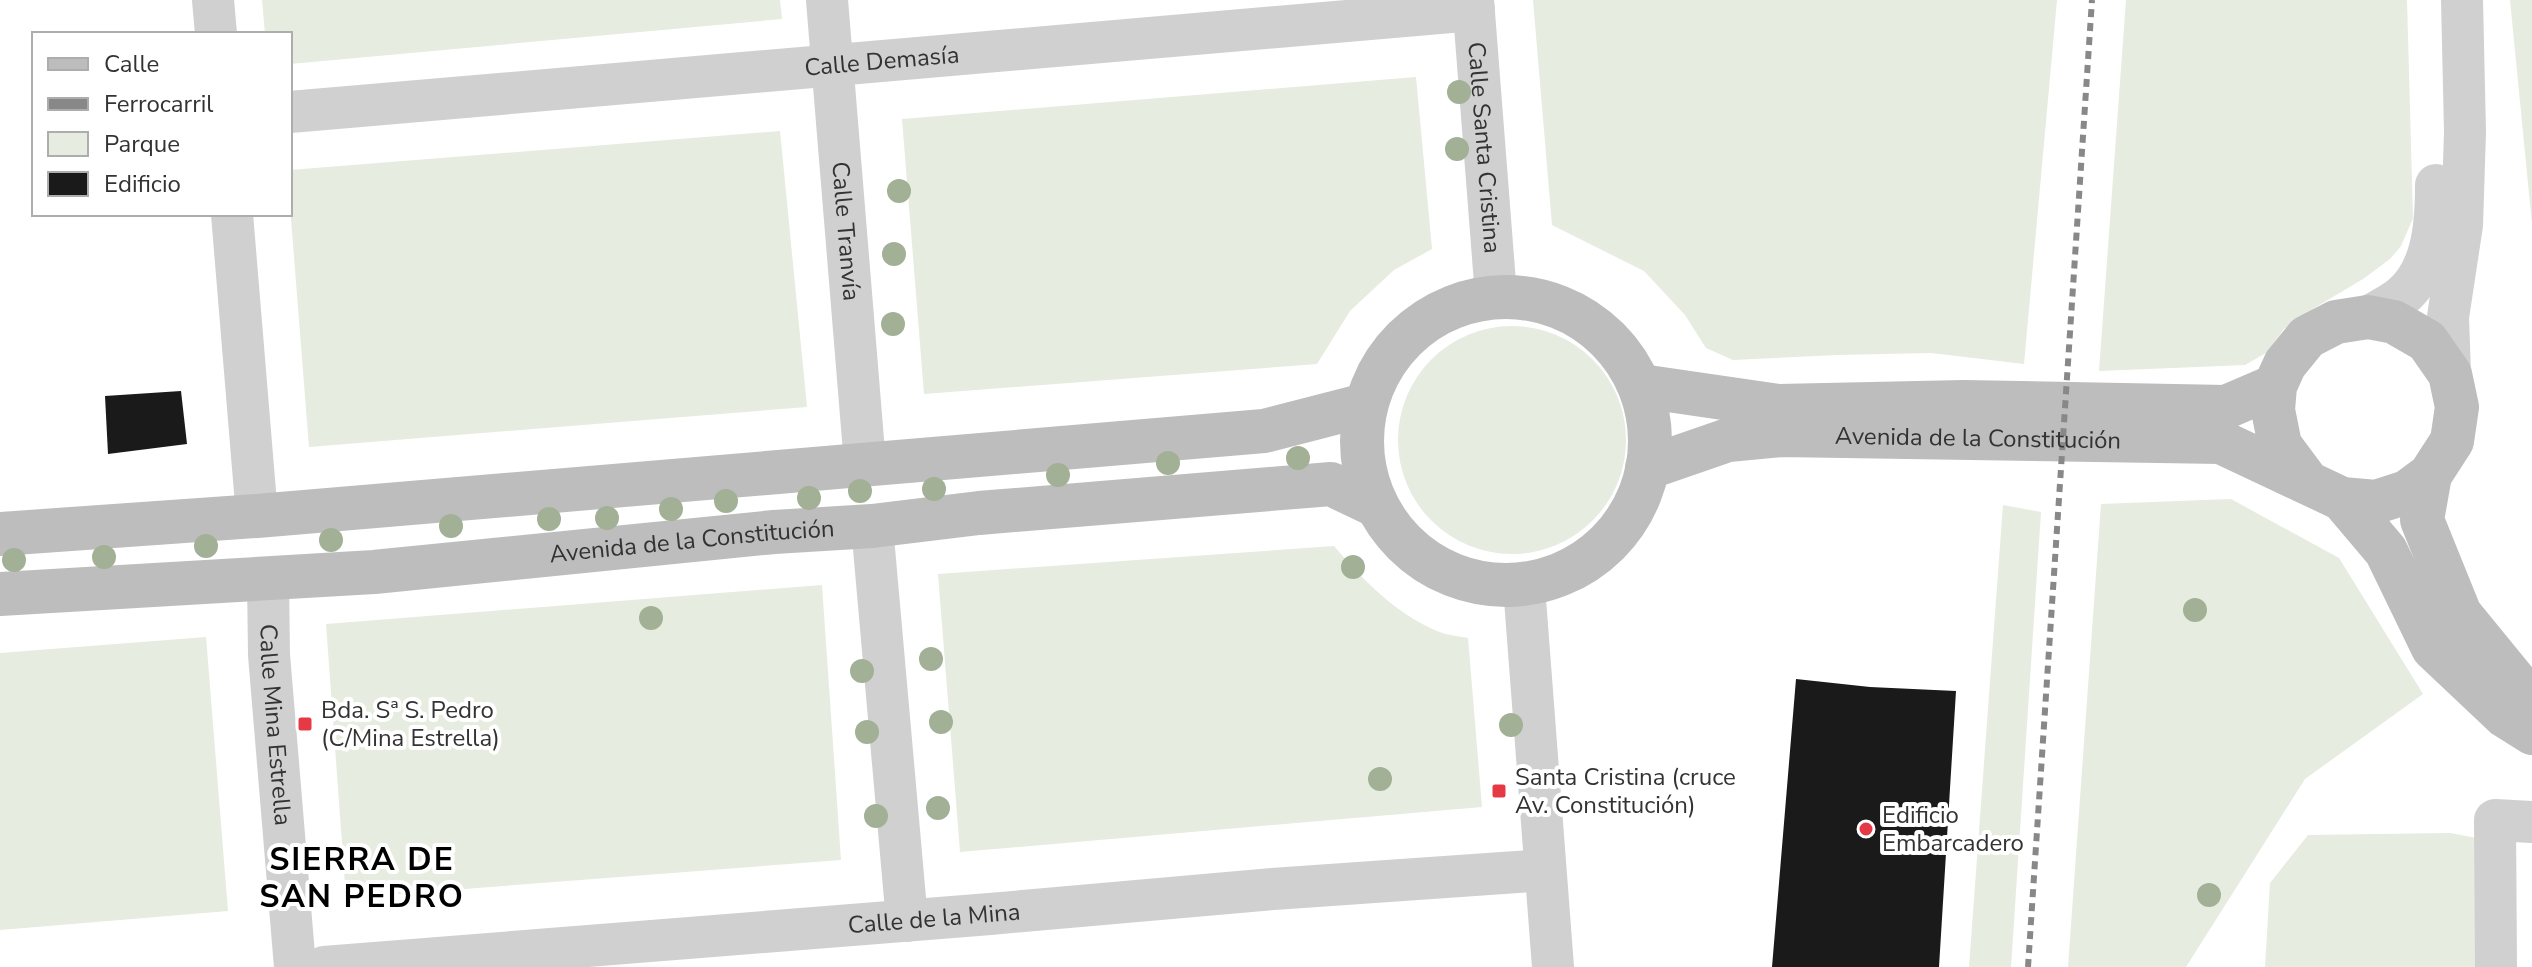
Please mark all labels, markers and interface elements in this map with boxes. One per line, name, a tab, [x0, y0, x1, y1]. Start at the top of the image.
legend	[32, 32, 292, 216]
street label: Calle Demasía	[803, 38, 961, 84]
street label: Calle Santa Cristina	[1460, 41, 1509, 255]
text: Calle	[104, 48, 159, 80]
text: Ferrocarril	[104, 88, 213, 120]
text: Parque	[104, 128, 180, 160]
street label: Calle Tranvía	[824, 160, 868, 302]
text: Edificio	[104, 168, 181, 200]
street label: Avenida de la Constitución	[1835, 420, 2121, 456]
street label: Avenida de la Constitución	[548, 512, 835, 570]
street label: Calle Mina Estrella	[253, 624, 299, 827]
place label: Bda. Sª S. Pedro (C/Mina Estrella)	[321, 694, 500, 754]
marker: Bda. Sª S. Pedro (C/Mina Estrella)	[296, 715, 314, 733]
place label: Santa Cristina (cruce Av. Constitución)	[1515, 761, 1736, 821]
marker: Santa Cristina (cruce Av. Constitución)	[1490, 782, 1508, 800]
place label: Edificio Embarcadero	[1882, 799, 2024, 859]
marker: Edificio Embarcadero	[1857, 820, 1875, 838]
district label: SIERRA DE SAN PEDRO	[259, 838, 465, 918]
street label: Calle de la Mina	[847, 895, 1022, 941]

